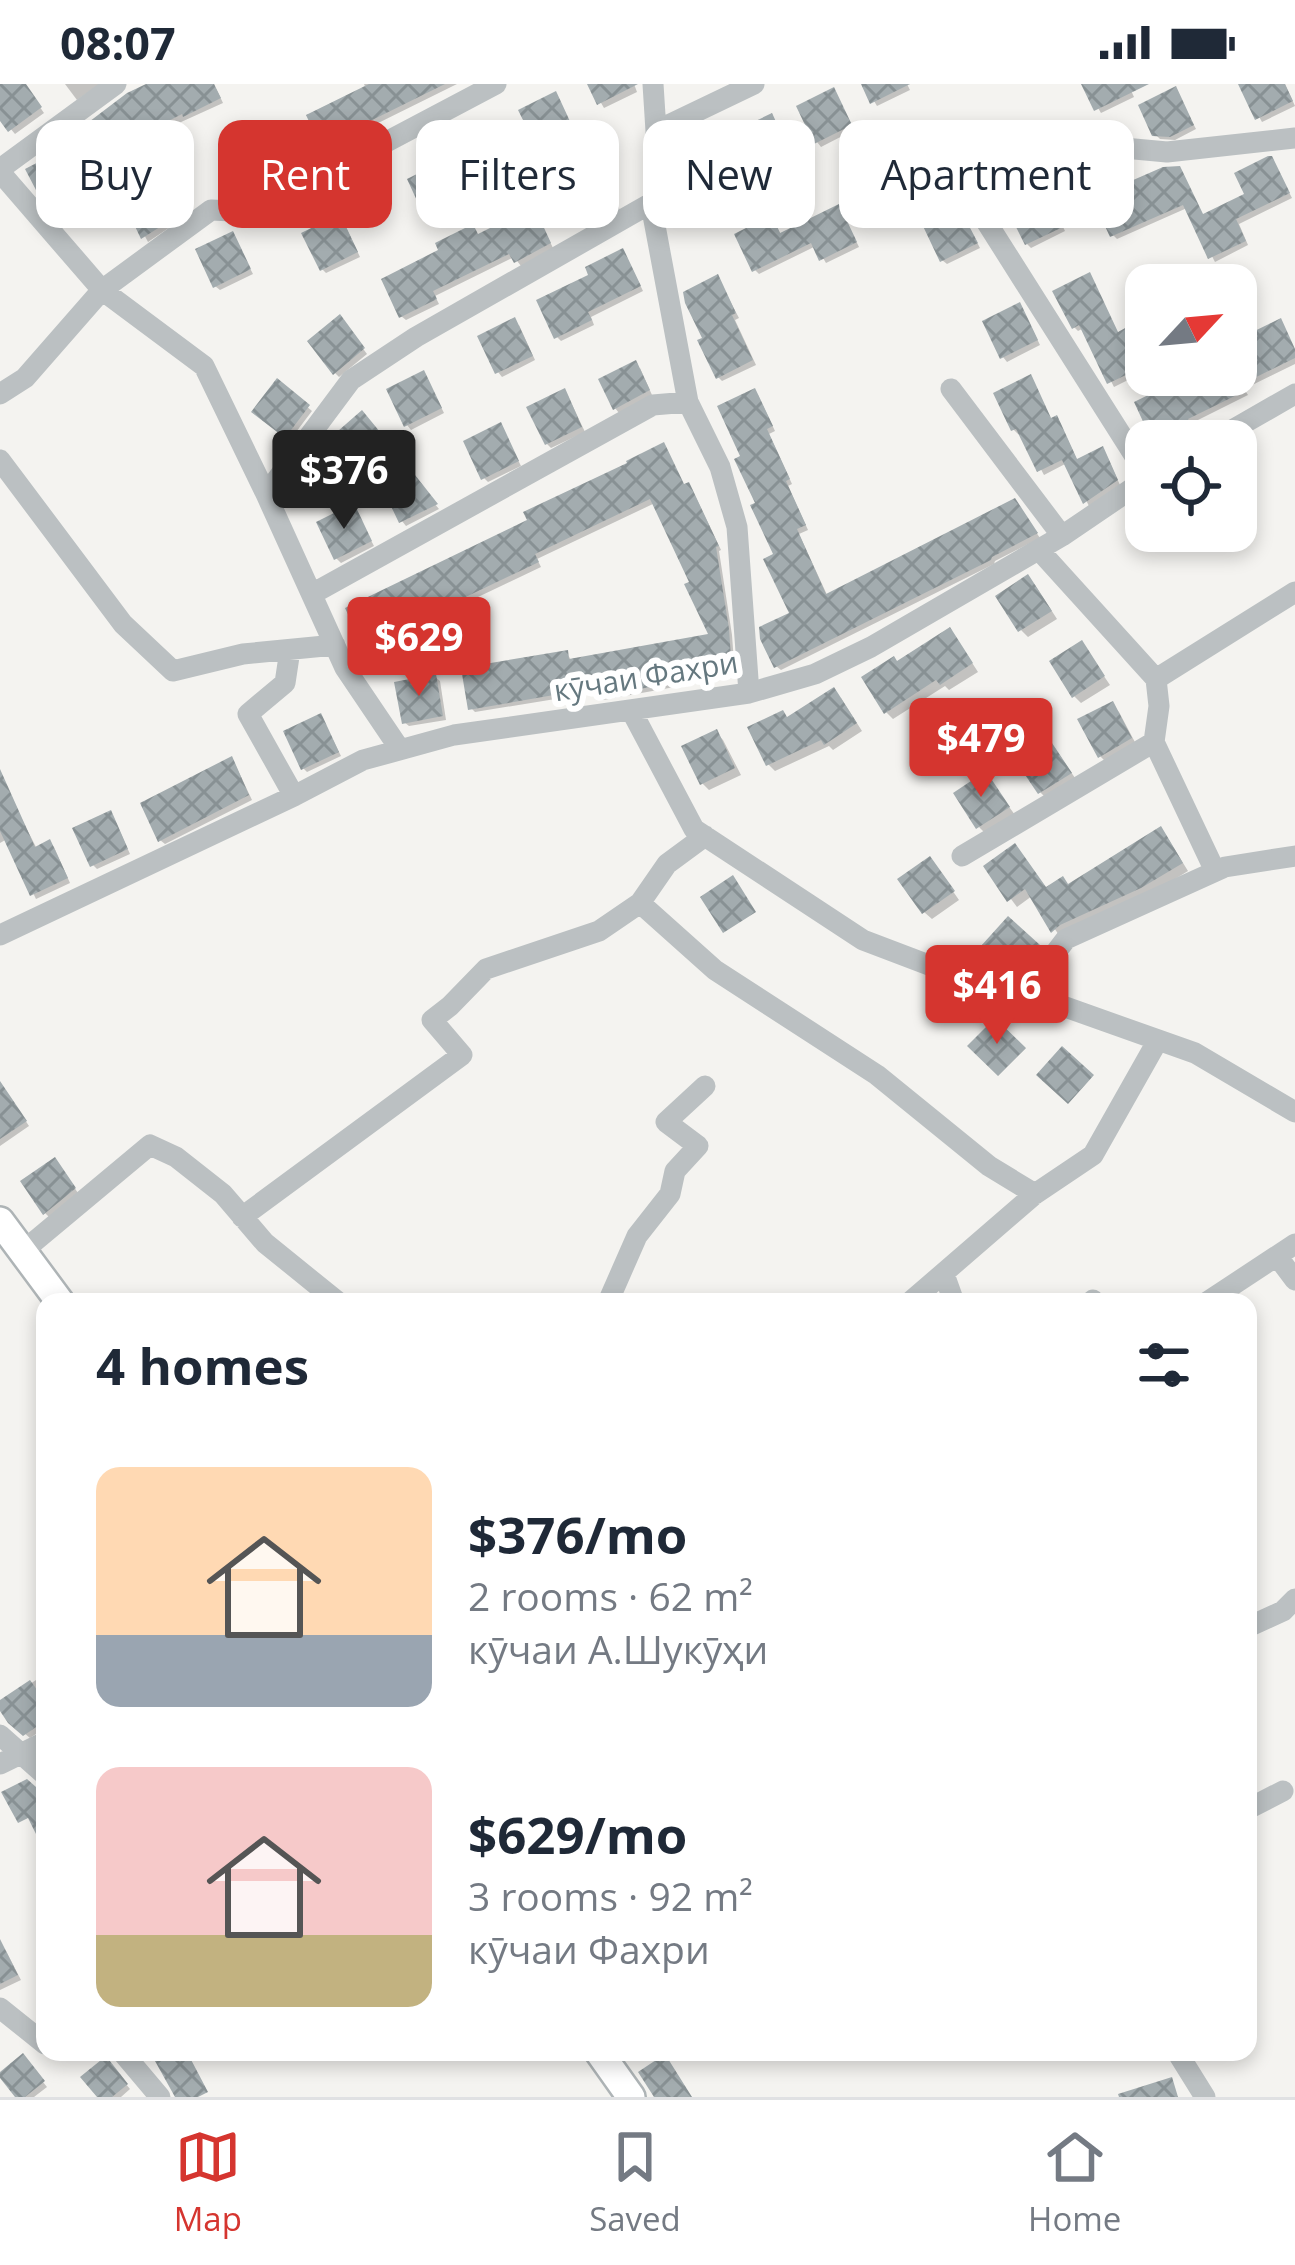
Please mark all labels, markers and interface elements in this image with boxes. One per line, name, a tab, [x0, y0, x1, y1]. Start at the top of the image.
text: 08:07	[60, 12, 176, 73]
chip: Buy	[36, 120, 194, 228]
chip: Rent	[218, 120, 392, 228]
chip: Filters	[416, 120, 619, 228]
chip: New	[643, 120, 815, 228]
chip: Apartment	[839, 120, 1134, 228]
north arrow	[1125, 264, 1257, 396]
map controls	[1125, 264, 1257, 552]
button: locate	[1125, 420, 1257, 552]
pin: $376	[273, 430, 415, 532]
text: $376	[299, 442, 389, 495]
pin: $629	[348, 597, 490, 699]
text: $629	[374, 609, 464, 662]
street label: кӯчаи Фахри	[551, 641, 741, 710]
pin: $479	[910, 698, 1052, 800]
text: $479	[936, 710, 1026, 763]
pin: $416	[926, 945, 1068, 1047]
text: $416	[952, 957, 1042, 1010]
text: 4 homes	[96, 1330, 309, 1400]
icon: filters	[1131, 1332, 1197, 1398]
text: $376/mo	[468, 1499, 687, 1569]
icon: home	[192, 1515, 336, 1659]
text: 2 rooms · 62 m²	[468, 1569, 753, 1622]
text: кӯчаи А.Шукӯҳи	[468, 1622, 768, 1675]
text: $629/mo	[468, 1799, 687, 1869]
icon: home	[192, 1815, 336, 1959]
text: 3 rooms · 92 m²	[468, 1869, 753, 1922]
text: кӯчаи Фахри	[468, 1922, 710, 1975]
tab: Map	[174, 2124, 242, 2241]
tab: Saved	[589, 2124, 681, 2241]
tab: Home	[1028, 2124, 1121, 2241]

